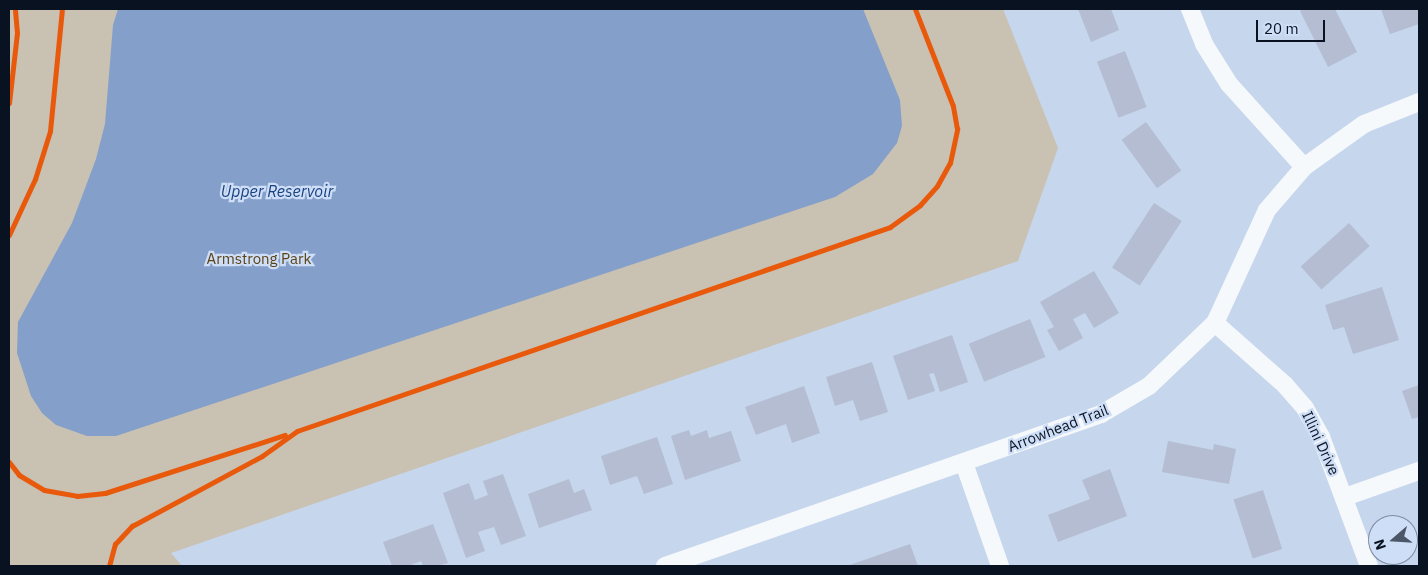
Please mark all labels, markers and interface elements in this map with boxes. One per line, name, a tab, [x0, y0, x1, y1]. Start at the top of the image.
scale bar	[1258, 10, 1327, 42]
text: 20 m	[1264, 19, 1299, 38]
water label: Upper Reservoir	[221, 181, 333, 201]
park label: Armstrong Park	[207, 250, 311, 268]
street label: Arrowhead Trail	[1005, 400, 1111, 456]
street label: Illini Drive	[1298, 408, 1344, 478]
north arrow	[1368, 515, 1418, 565]
text: N	[1370, 537, 1390, 552]

